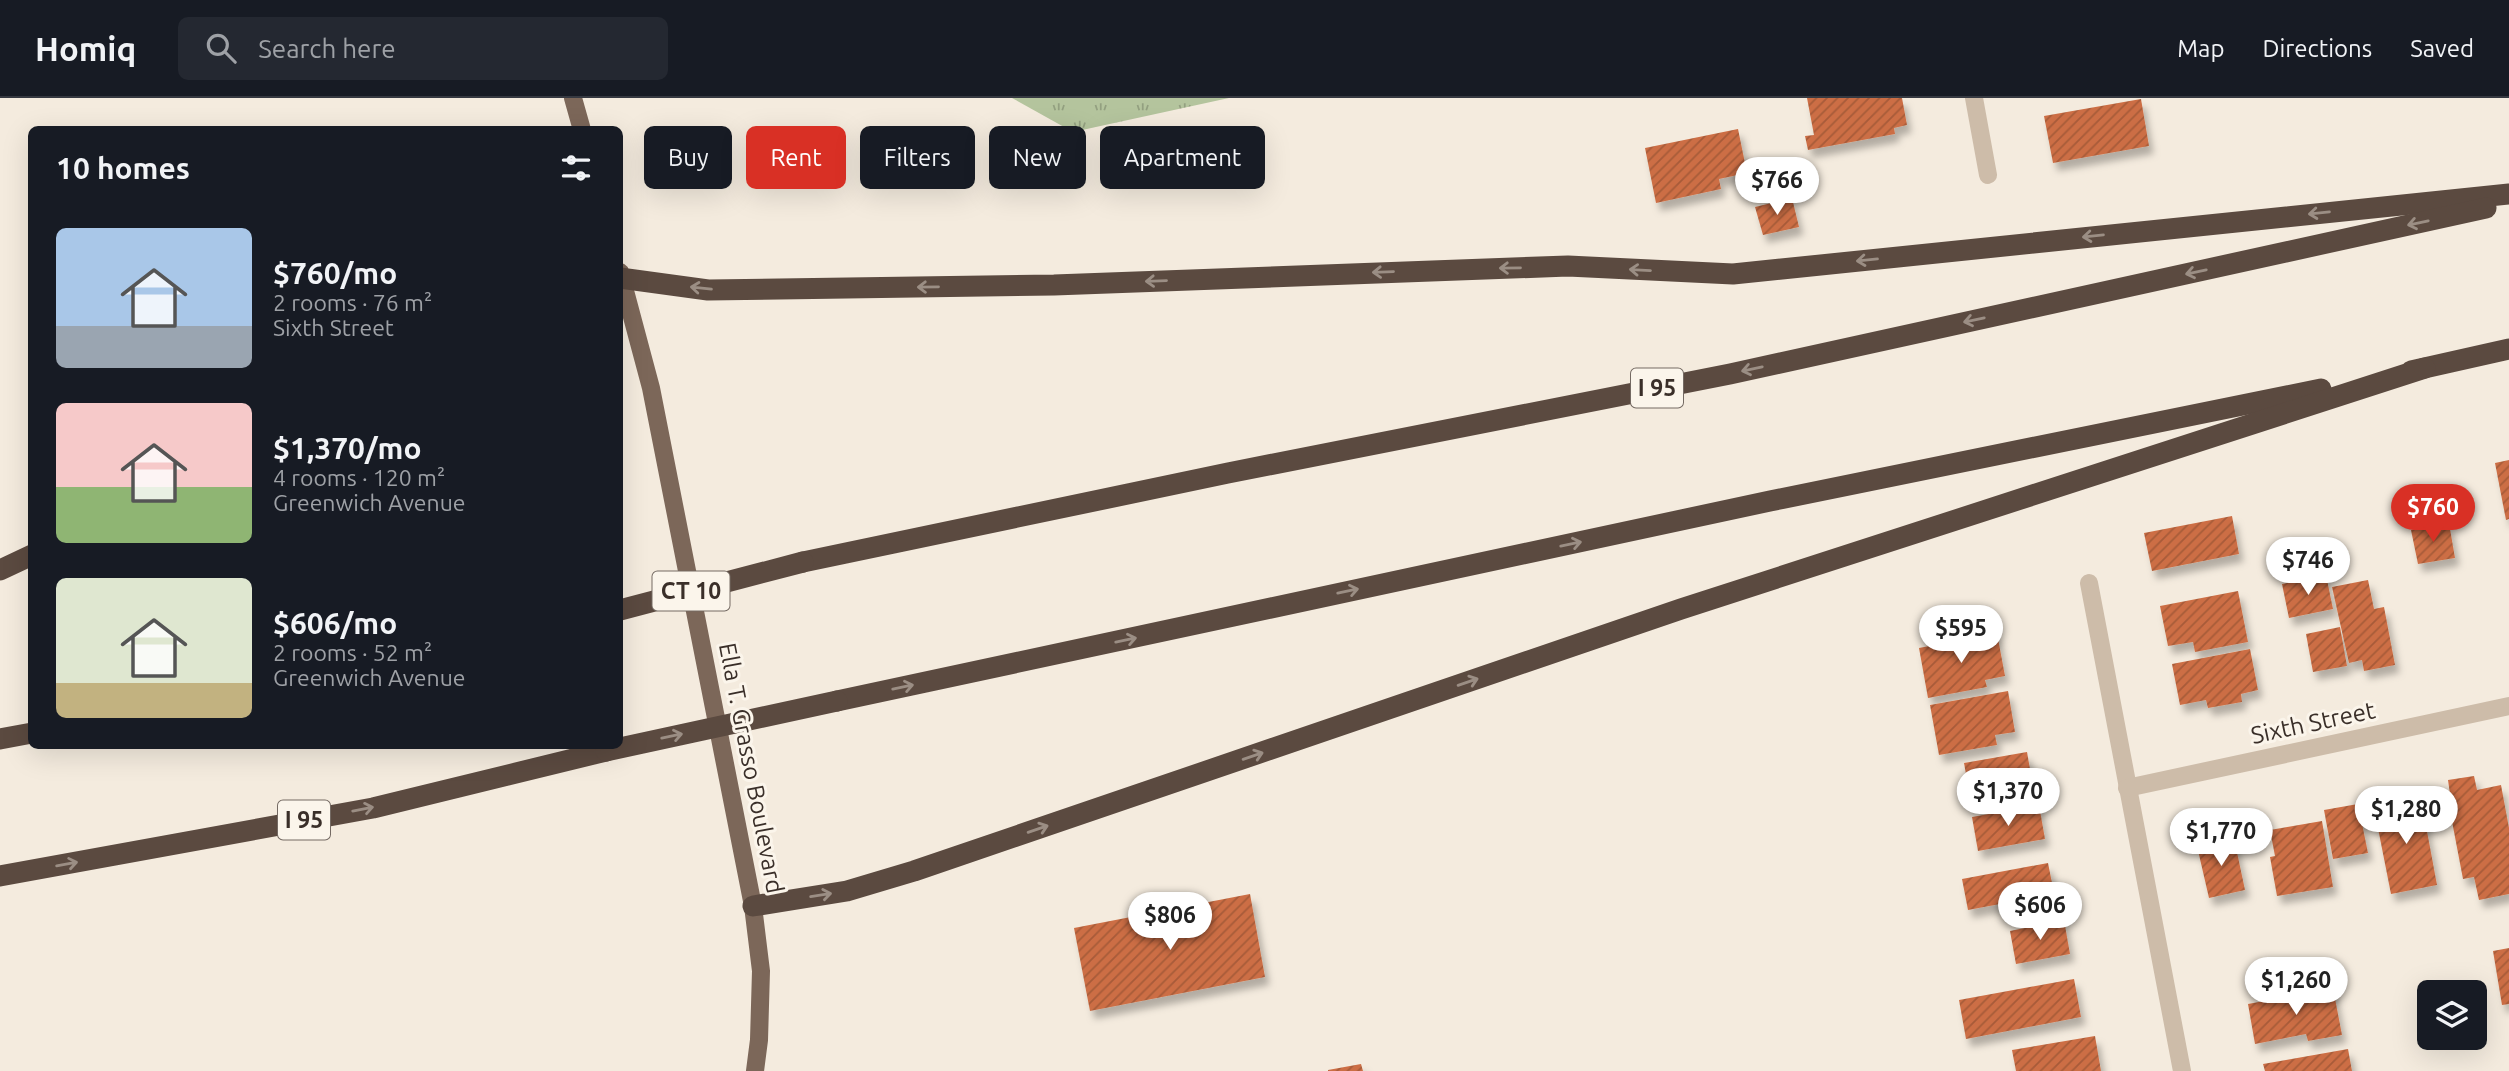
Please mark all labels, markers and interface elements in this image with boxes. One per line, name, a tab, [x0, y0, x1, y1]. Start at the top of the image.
search box	[178, 17, 668, 80]
icon: search	[202, 29, 240, 67]
text: Homiq	[35, 30, 136, 67]
text: Search here	[258, 34, 396, 63]
text: Map	[2177, 35, 2224, 62]
text: Directions	[2262, 35, 2372, 62]
text: Saved	[2410, 35, 2474, 62]
chip: Buy	[644, 126, 732, 189]
chip: Rent	[746, 126, 846, 189]
chip: Filters	[860, 126, 975, 189]
chip: New	[989, 126, 1086, 189]
chip: Apartment	[1100, 126, 1265, 189]
icon: filters	[557, 149, 595, 187]
text: 10 homes	[56, 151, 190, 185]
pin: $766	[1736, 158, 1818, 217]
text: $766	[1751, 167, 1803, 192]
one-way arrow	[2308, 207, 2331, 220]
one-way arrow	[2407, 216, 2430, 230]
one-way arrow	[2082, 230, 2105, 243]
one-way arrow	[1856, 253, 1878, 266]
icon: home	[112, 256, 196, 340]
text: $760/mo	[273, 256, 397, 290]
one-way arrow	[1498, 261, 1521, 274]
one-way arrow	[1629, 263, 1652, 276]
one-way arrow	[1372, 265, 1395, 278]
one-way arrow	[2185, 265, 2208, 279]
one-way arrow	[1144, 275, 1167, 288]
one-way arrow	[917, 280, 940, 294]
one-way arrow	[690, 282, 713, 295]
text: 2 rooms · 76 m²	[273, 290, 432, 315]
one-way arrow	[1963, 314, 1986, 328]
text: Sixth Street	[273, 315, 394, 340]
one-way arrow	[1741, 363, 1764, 377]
road number: I 95	[1631, 368, 1683, 408]
icon: home	[112, 431, 196, 515]
text: $1,370/mo	[273, 431, 422, 465]
text: 4 rooms · 120 m²	[273, 465, 445, 490]
pin: $760	[2392, 484, 2474, 544]
text: Greenwich Avenue	[273, 490, 465, 515]
text: $760	[2407, 494, 2459, 519]
one-way arrow	[1559, 537, 1582, 550]
pin: $746	[2267, 538, 2349, 597]
text: $746	[2282, 547, 2334, 572]
road number: CT 10	[652, 572, 730, 610]
one-way arrow	[1336, 584, 1359, 598]
icon: home	[112, 606, 196, 690]
text: $606/mo	[273, 606, 397, 640]
pin: $595	[1920, 606, 2002, 665]
text: $595	[1935, 615, 1987, 640]
one-way arrow	[1114, 633, 1137, 647]
text: 2 rooms · 52 m²	[273, 640, 432, 665]
street label: Ella T. Grasso Boulevard	[714, 640, 789, 895]
text: Greenwich Avenue	[273, 665, 465, 690]
one-way arrow	[1457, 675, 1479, 687]
one-way arrow	[891, 679, 914, 693]
street label: Sixth Street	[2248, 696, 2378, 749]
one-way arrow	[660, 729, 683, 743]
one-way arrow	[1242, 749, 1264, 761]
pin: $1,370	[1951, 768, 2065, 828]
text: $1,370	[1973, 778, 2043, 803]
pin: $1,280	[2349, 786, 2463, 846]
text: $1,280	[2371, 796, 2441, 821]
road number: I 95	[278, 800, 330, 840]
one-way arrow	[351, 802, 374, 816]
pin: $1,770	[2164, 808, 2278, 868]
text: $1,770	[2186, 818, 2256, 843]
one-way arrow	[1027, 822, 1049, 835]
one-way arrow	[55, 857, 78, 870]
pin: $606	[1999, 882, 2081, 942]
one-way arrow	[809, 888, 831, 901]
pin: $806	[1129, 892, 1211, 952]
text: $606	[2014, 892, 2066, 917]
text: $806	[1144, 902, 1196, 927]
pin: $1,260	[2239, 958, 2353, 1017]
text: $1,260	[2261, 967, 2331, 992]
map controls	[2417, 980, 2487, 1050]
button: layers	[2417, 980, 2487, 1050]

